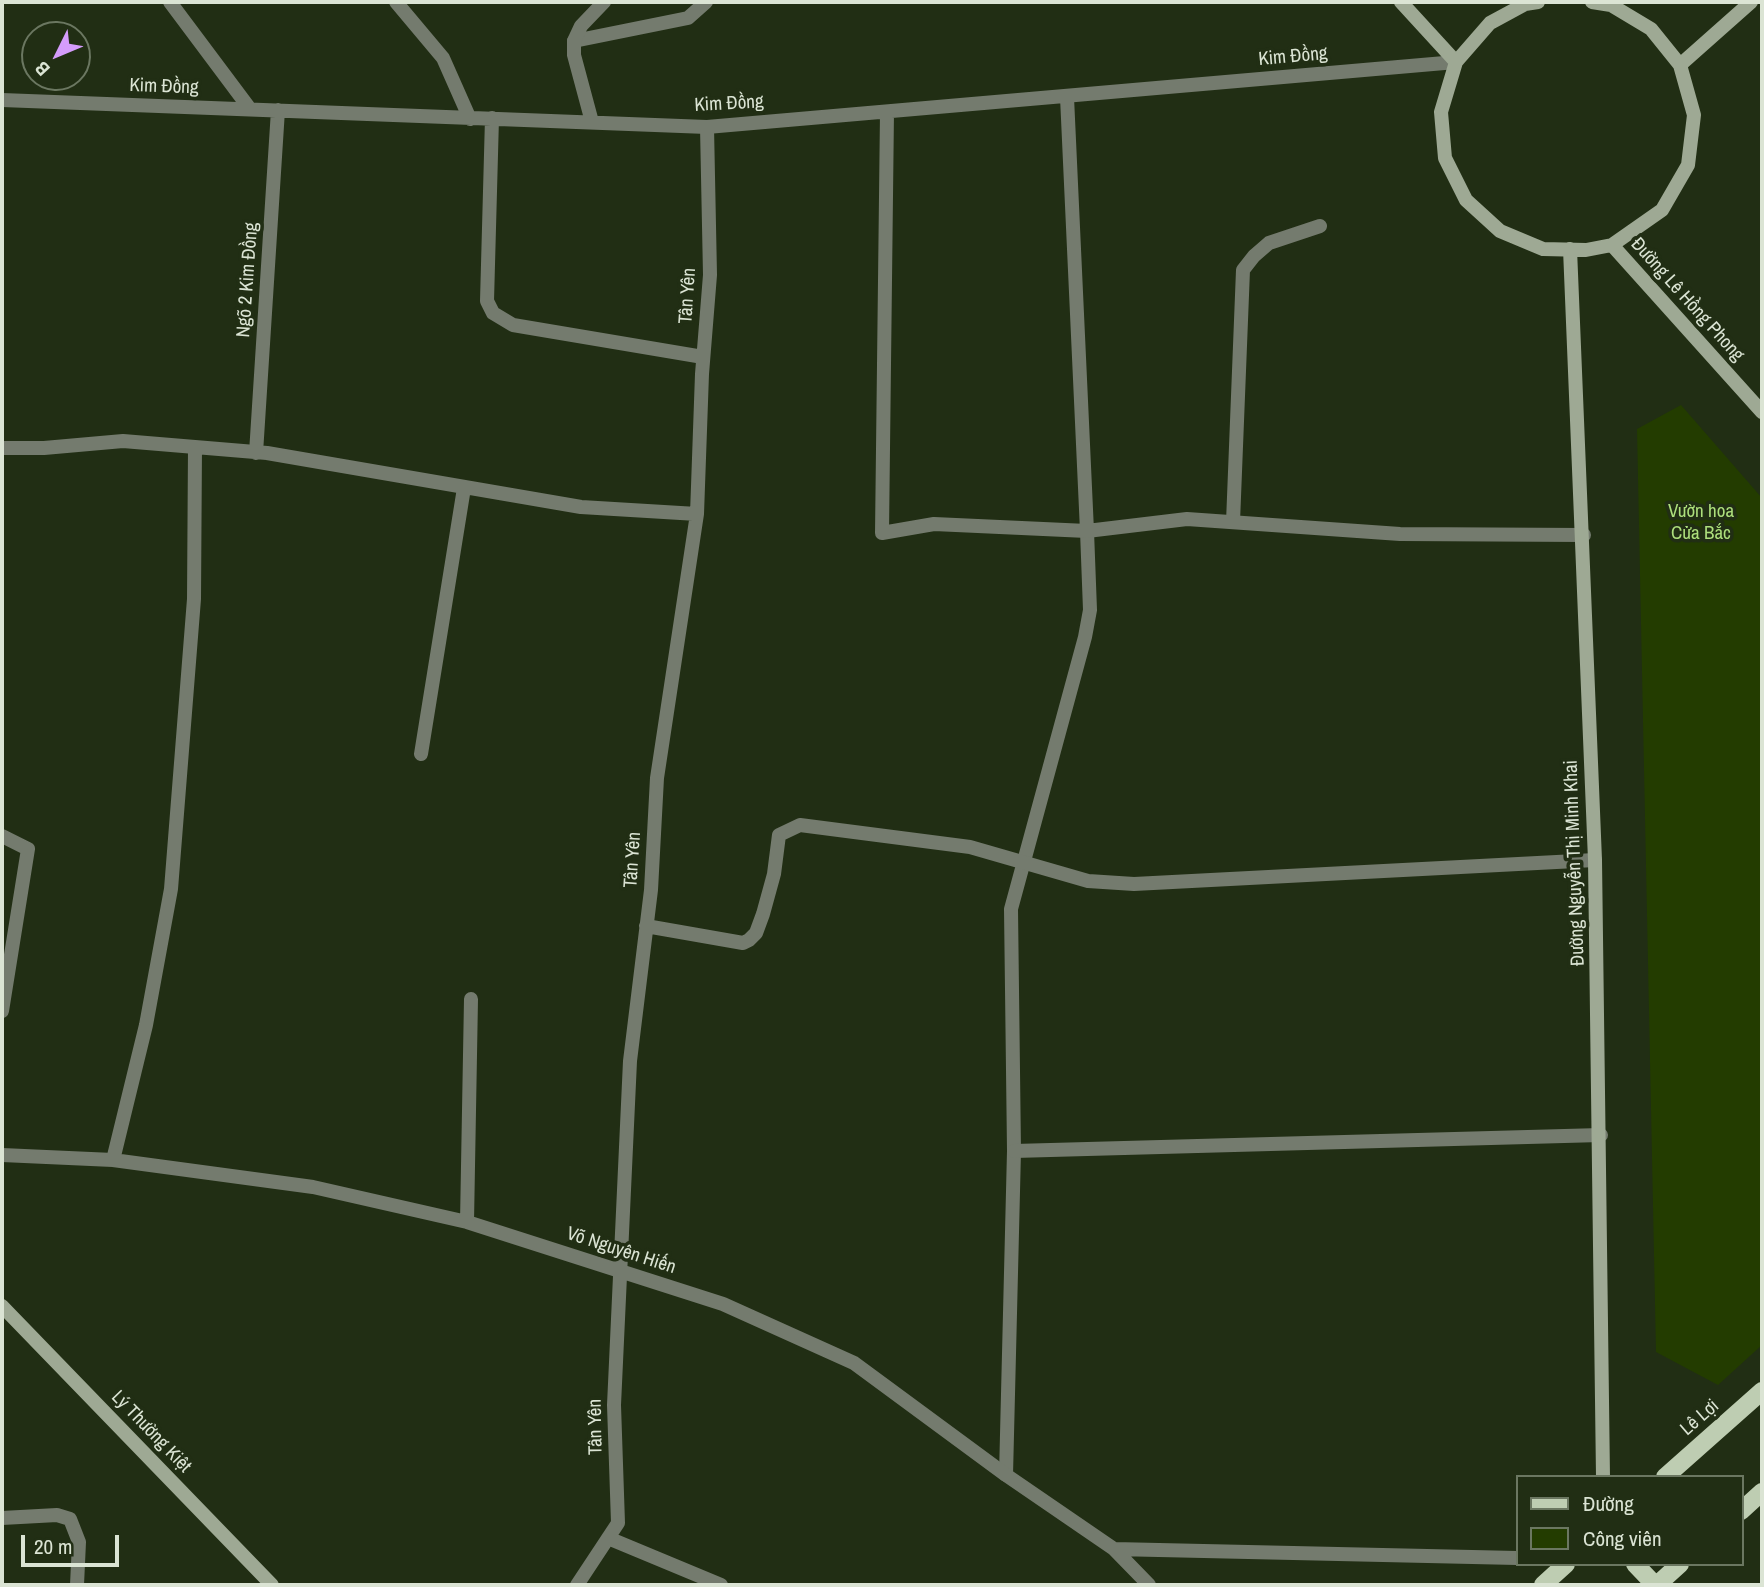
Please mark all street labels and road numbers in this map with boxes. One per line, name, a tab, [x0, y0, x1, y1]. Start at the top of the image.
street label: Kim Đồng	[1258, 43, 1328, 71]
street label: Kim Đồng	[129, 74, 199, 100]
street label: Kim Đồng	[694, 91, 764, 117]
street label: Ngõ 2 Kim Đồng	[233, 222, 263, 338]
street label: Đường Lê Hồng Phong	[1625, 233, 1749, 367]
street label: Tân Yên	[675, 267, 701, 325]
street label: Đường Nguyễn Thị Minh Khai	[1560, 760, 1590, 966]
street label: Tân Yên	[620, 831, 646, 889]
street label: Võ Nguyên Hiến	[564, 1223, 678, 1279]
street label: Lý Thường Kiệt	[106, 1386, 196, 1478]
street label: Lê Lợi	[1676, 1395, 1724, 1441]
street label: Tân Yên	[584, 1399, 608, 1455]

